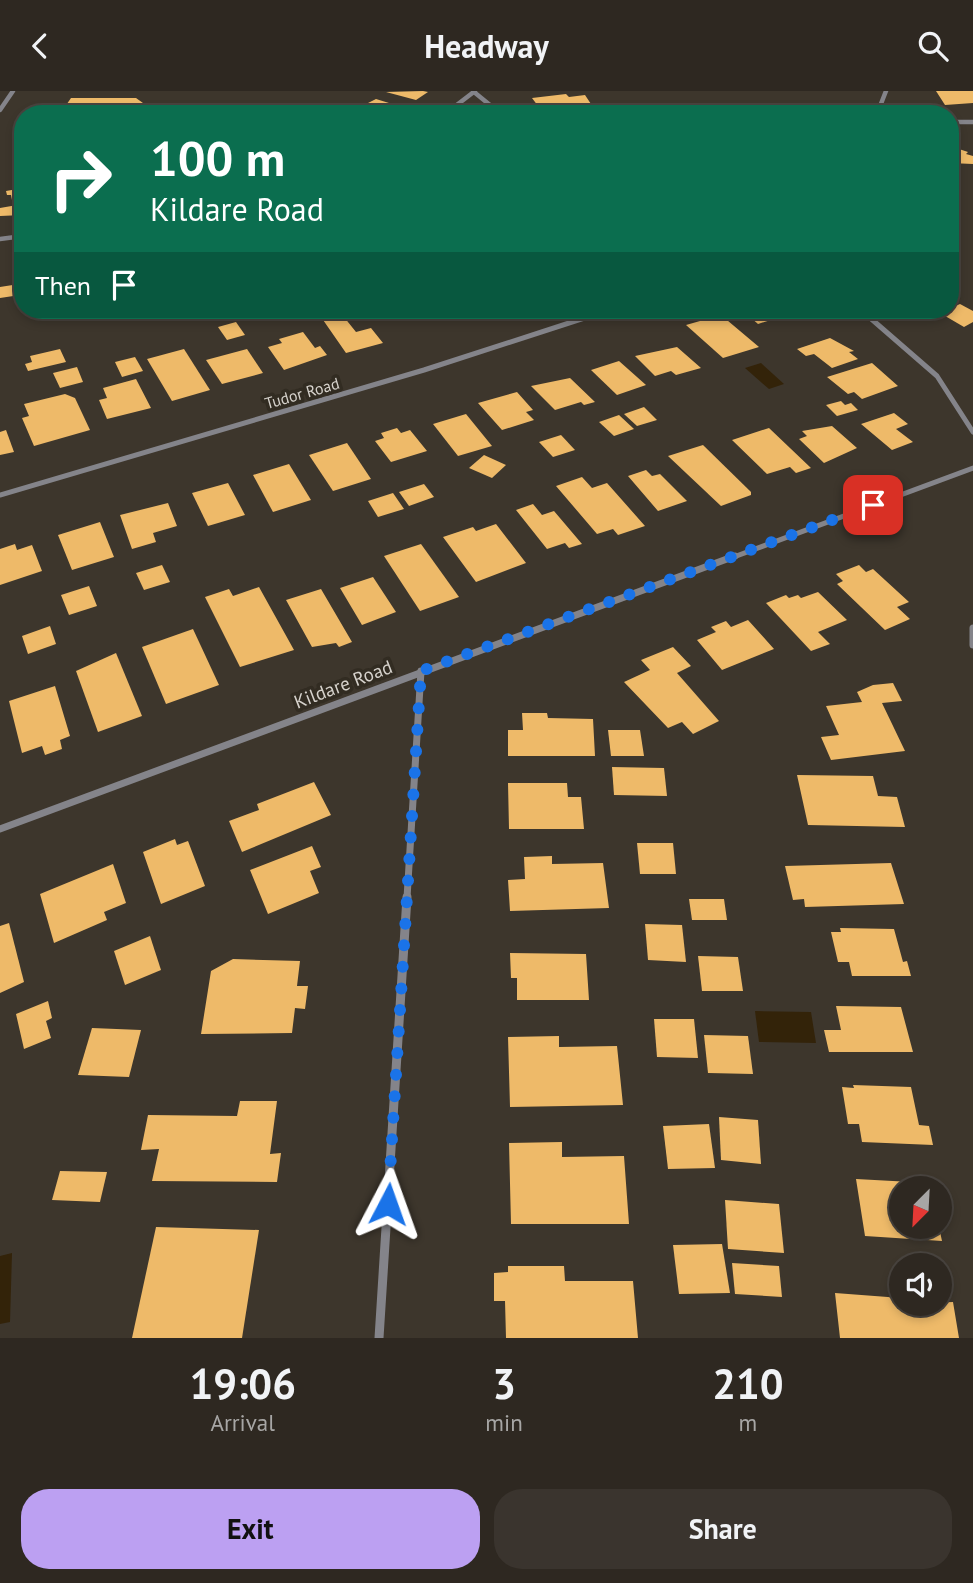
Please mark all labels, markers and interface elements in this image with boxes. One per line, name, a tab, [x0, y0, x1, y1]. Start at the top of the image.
text: Headway	[424, 25, 549, 67]
icon: back	[21, 27, 59, 65]
icon: search	[914, 27, 952, 65]
text: 100 m	[150, 126, 285, 190]
icon: right	[35, 133, 126, 224]
text: Kildare Road	[150, 188, 324, 230]
icon: arrive	[105, 266, 143, 304]
text: Then	[35, 269, 91, 302]
street label: Tudor Road	[262, 373, 342, 413]
pin	[843, 475, 903, 535]
icon: arrive	[854, 486, 892, 524]
street label: Kildare Road	[290, 654, 396, 714]
position arrow	[351, 1167, 425, 1241]
north arrow	[889, 1176, 952, 1239]
map controls	[889, 1176, 952, 1316]
button: sound	[889, 1253, 952, 1316]
text: 19:06	[189, 1356, 296, 1411]
text: 3	[492, 1356, 516, 1411]
text: 210	[712, 1356, 784, 1411]
text: Arrival	[210, 1408, 275, 1437]
text: min	[485, 1408, 523, 1437]
text: m	[739, 1408, 757, 1437]
button: Exit	[21, 1489, 480, 1569]
button: Share	[494, 1489, 952, 1569]

